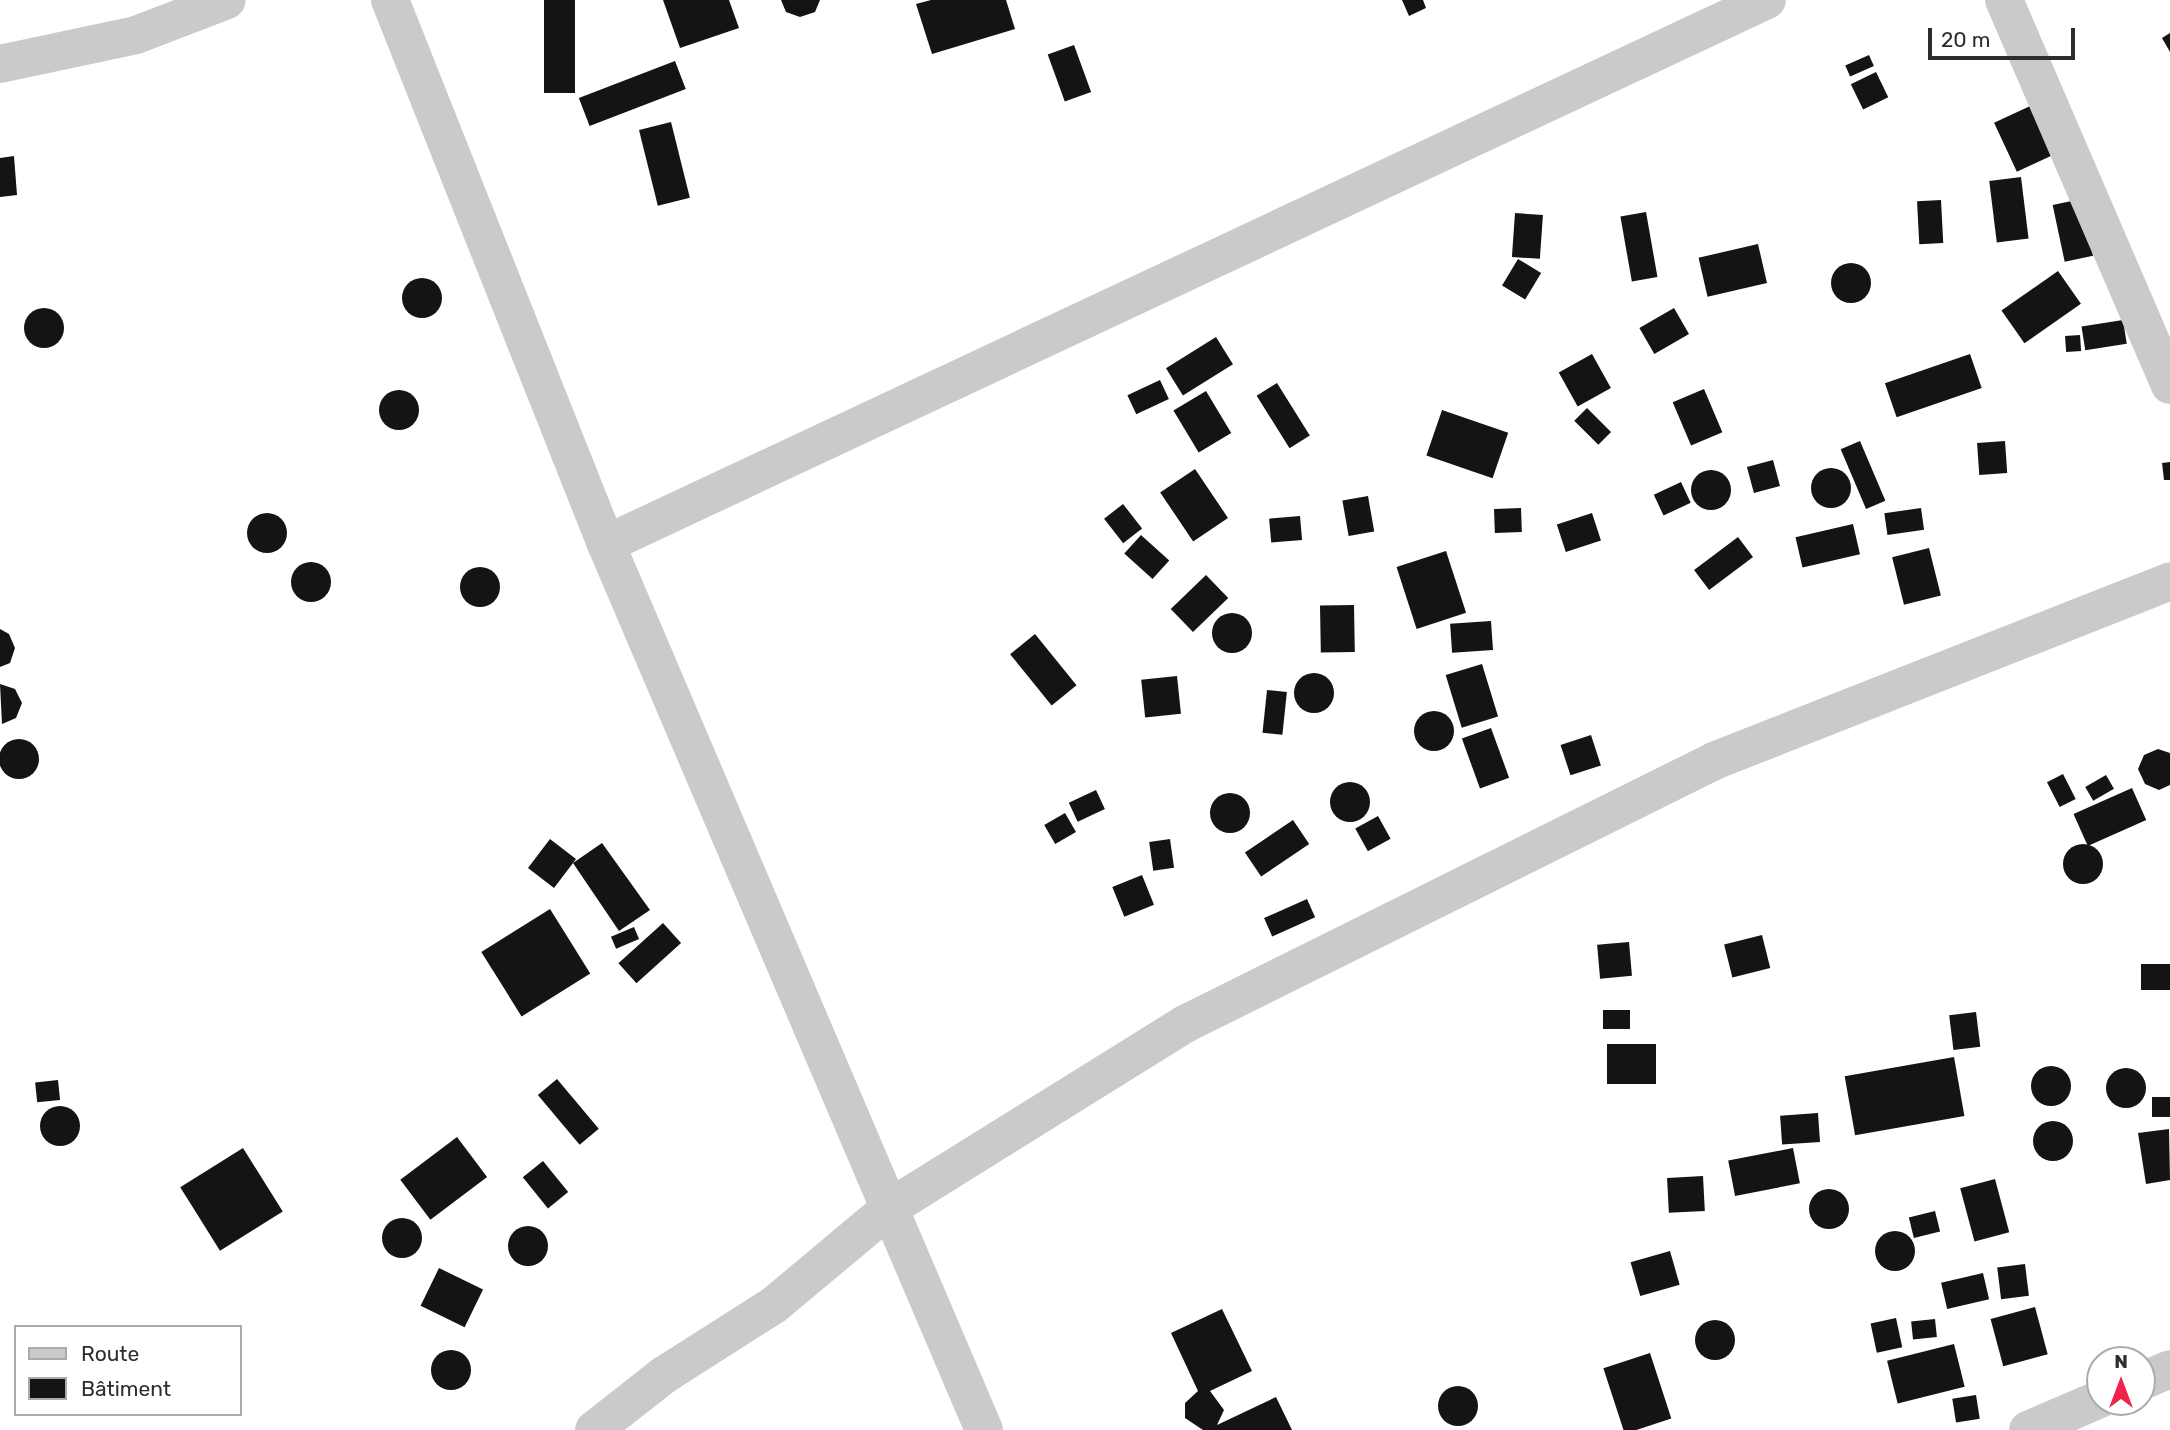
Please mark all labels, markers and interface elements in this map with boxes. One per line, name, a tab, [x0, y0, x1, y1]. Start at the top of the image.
scale bar	[1932, 14, 2079, 58]
text: 20 m	[1941, 27, 1990, 52]
legend	[14, 1325, 242, 1416]
text: Route	[81, 1341, 139, 1366]
north arrow	[2086, 1346, 2156, 1416]
text: N	[2114, 1350, 2128, 1373]
text: Bâtiment	[81, 1376, 171, 1401]

